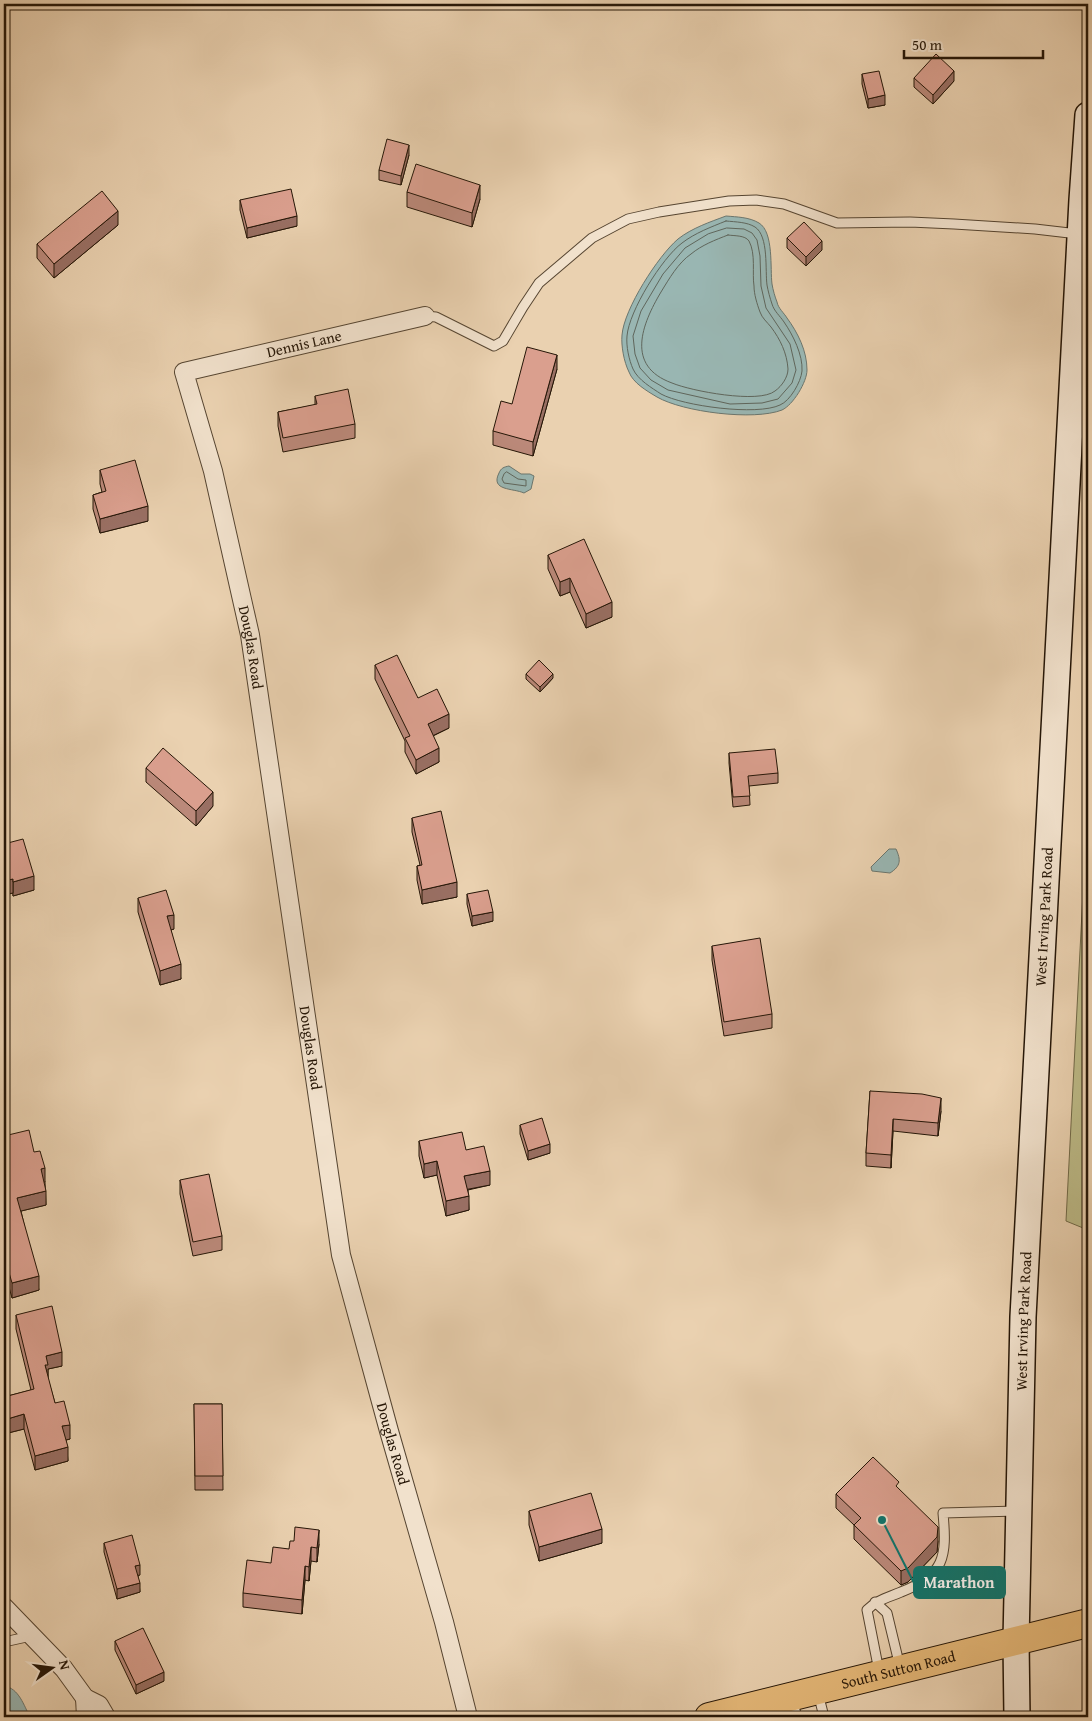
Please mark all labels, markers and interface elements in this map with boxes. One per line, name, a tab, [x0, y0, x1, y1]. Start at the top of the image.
scale bar	[904, 28, 1043, 60]
text: 50 m	[912, 34, 943, 55]
street label: Dennis Lane	[264, 325, 343, 362]
street label: Douglas Road	[234, 603, 269, 690]
street label: West Irving Park Road	[1029, 847, 1058, 987]
street label: Douglas Road	[295, 1005, 328, 1091]
street label: West Irving Park Road	[1010, 1251, 1036, 1391]
street label: Douglas Road	[372, 1400, 415, 1487]
callout: Marathon	[914, 1567, 1005, 1598]
text: Marathon	[924, 1570, 995, 1594]
north arrow	[28, 1644, 78, 1694]
street label: South Sutton Road	[839, 1645, 957, 1694]
text: N	[54, 1658, 76, 1672]

